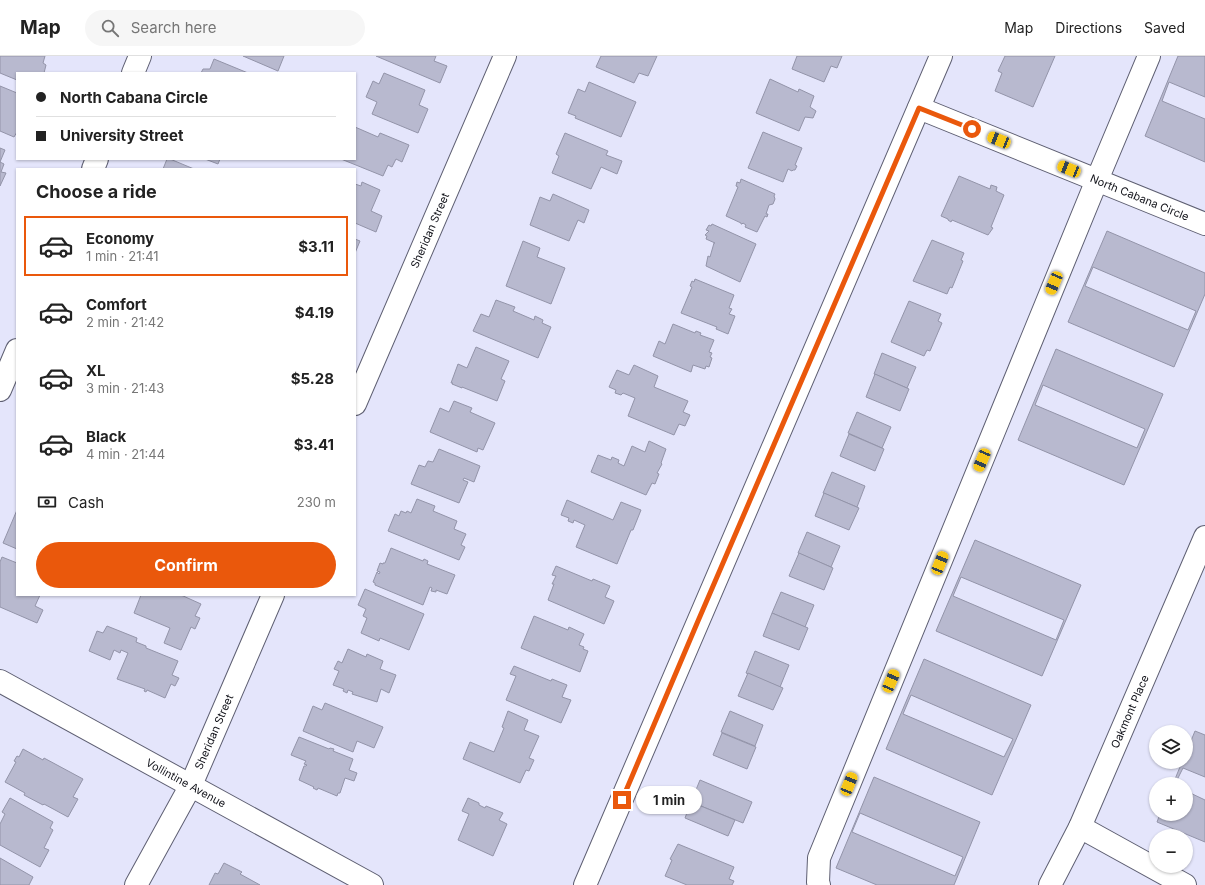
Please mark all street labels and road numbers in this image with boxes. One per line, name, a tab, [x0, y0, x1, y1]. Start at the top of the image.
street label: North Cabana Circle	[1088, 171, 1191, 224]
street label: Sheridan Street	[407, 190, 452, 270]
street label: Oakmont Place	[1108, 673, 1152, 750]
street label: Sheridan Street	[192, 692, 236, 772]
street label: Vollintine Avenue	[143, 755, 228, 811]

